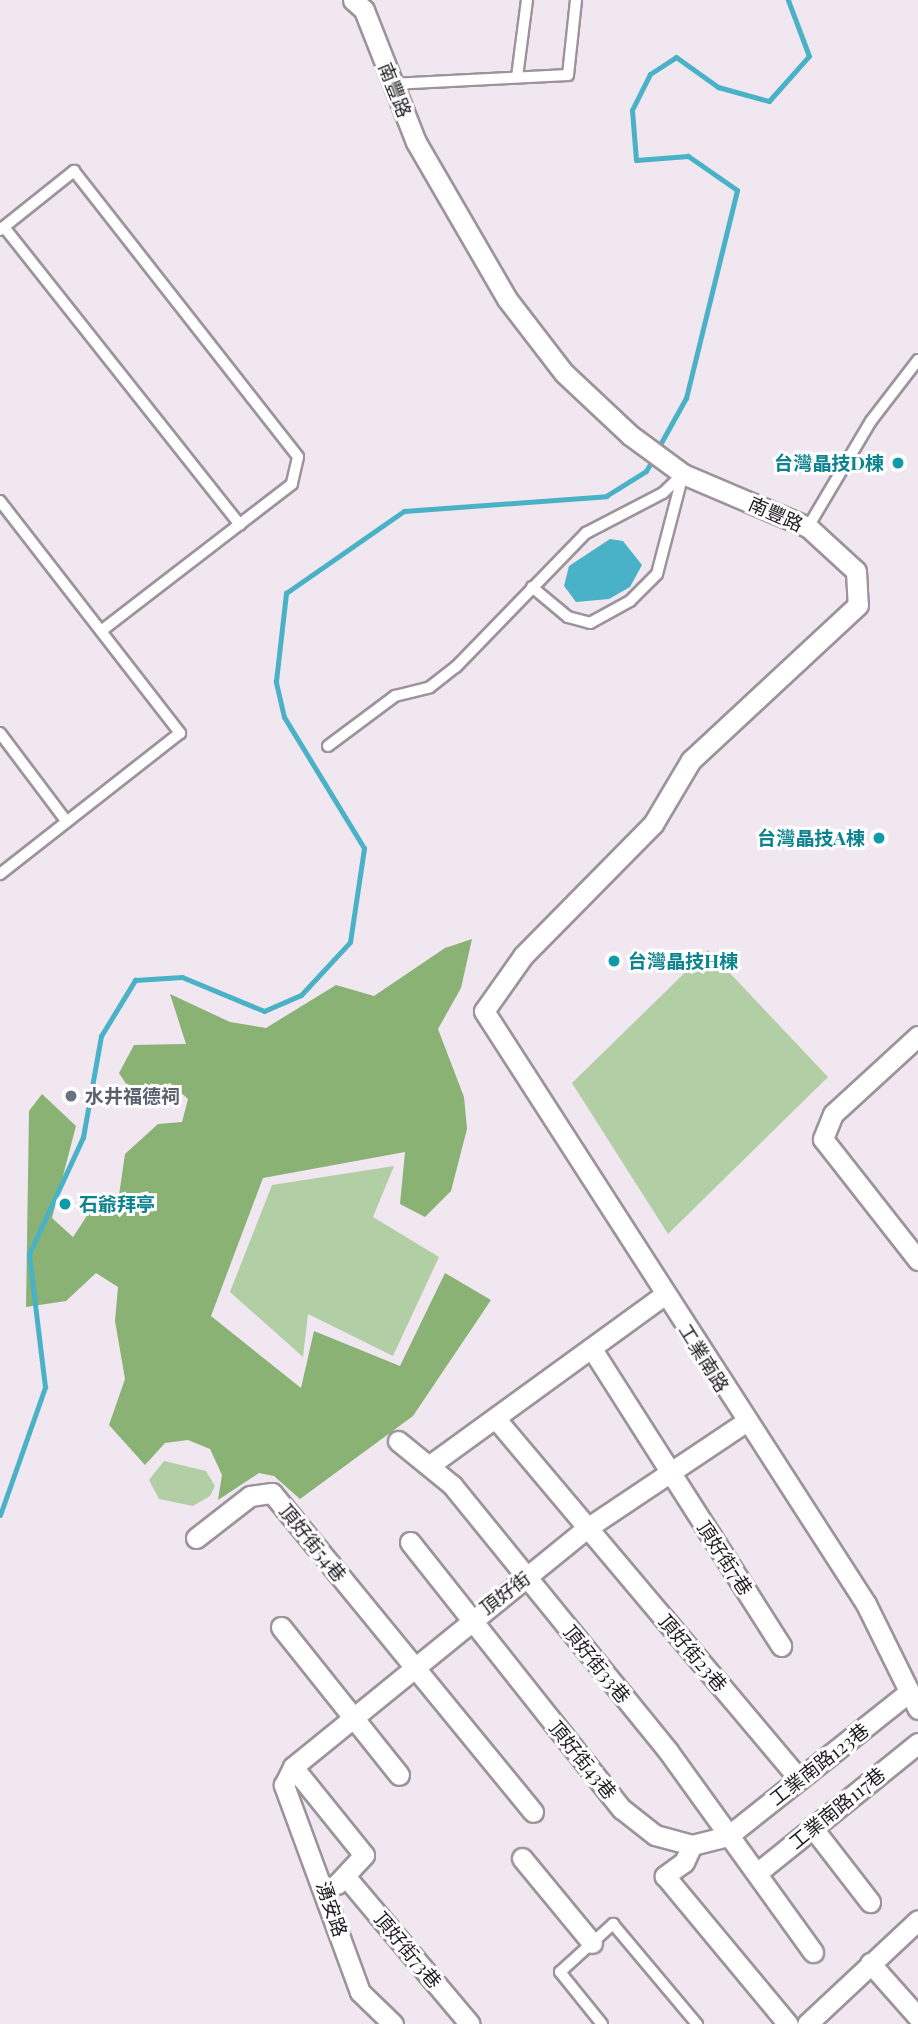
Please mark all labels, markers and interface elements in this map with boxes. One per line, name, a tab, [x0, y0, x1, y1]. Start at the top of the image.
street label: 南豐路	[374, 59, 416, 121]
place label: 台灣晶技D棟	[774, 452, 884, 474]
marker: 台灣晶技D棟	[890, 455, 906, 471]
street label: 南豐路	[745, 492, 807, 536]
place label: 台灣晶技A棟	[757, 827, 865, 849]
marker: 台灣晶技A棟	[871, 830, 887, 846]
place label: 台灣晶技H棟	[628, 950, 738, 972]
marker: 台灣晶技H棟	[606, 953, 622, 969]
place label: 水井福德祠	[85, 1085, 180, 1107]
marker: 水井福德祠	[63, 1088, 79, 1104]
place label: 石爺拜亭	[79, 1193, 155, 1215]
marker: 石爺拜亭	[57, 1196, 73, 1212]
street label: 工業南路	[674, 1320, 734, 1396]
street label: 頂好街54巷	[275, 1500, 351, 1586]
street label: 頂好街7巷	[693, 1517, 757, 1599]
street label: 頂好街	[475, 1567, 535, 1619]
street label: 頂好街23巷	[654, 1610, 732, 1696]
street label: 頂好街33巷	[559, 1621, 635, 1707]
street label: 頂好街43巷	[545, 1716, 621, 1804]
street label: 工業南路123巷	[765, 1718, 873, 1810]
street label: 工業南路117巷	[784, 1762, 890, 1854]
street label: 湧安路	[312, 1878, 352, 1940]
street label: 頂好街73巷	[370, 1907, 446, 1993]

